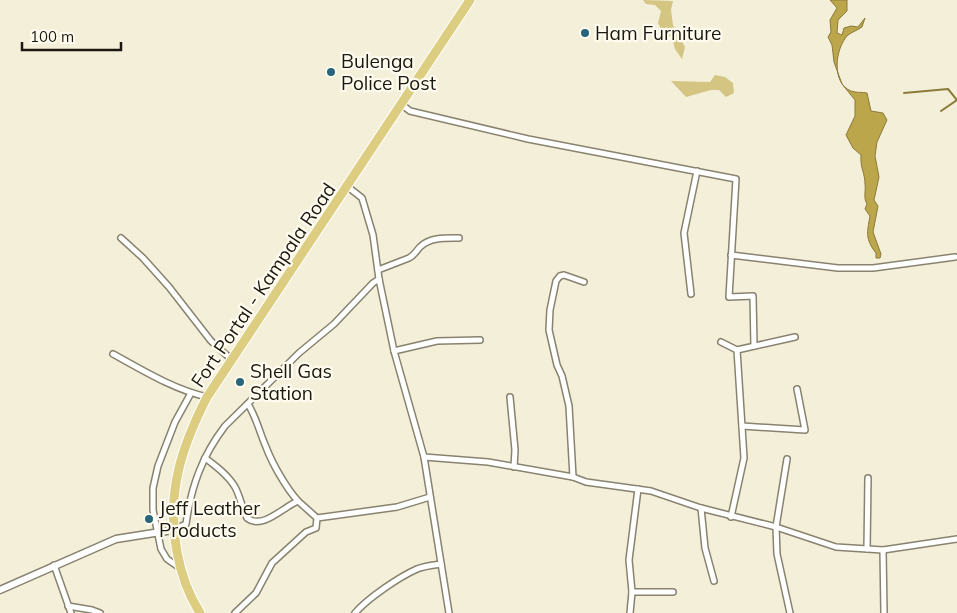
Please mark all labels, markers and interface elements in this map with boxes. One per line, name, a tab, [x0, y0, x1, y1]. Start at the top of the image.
scale bar	[22, 20, 121, 52]
place label: Ham Furniture	[595, 21, 721, 45]
text: 100 m	[30, 27, 74, 46]
marker: Ham Furniture	[579, 27, 591, 39]
place label: Bulenga Police Post	[341, 49, 436, 95]
marker: Bulenga Police Post	[325, 66, 337, 78]
street label: Fort Portal - Kampala Road	[186, 178, 340, 392]
place label: Shell Gas Station	[250, 359, 332, 405]
marker: Shell Gas Station	[234, 376, 246, 388]
place label: Jeff Leather Products	[159, 496, 260, 542]
marker: Jeff Leather Products	[143, 513, 155, 525]

